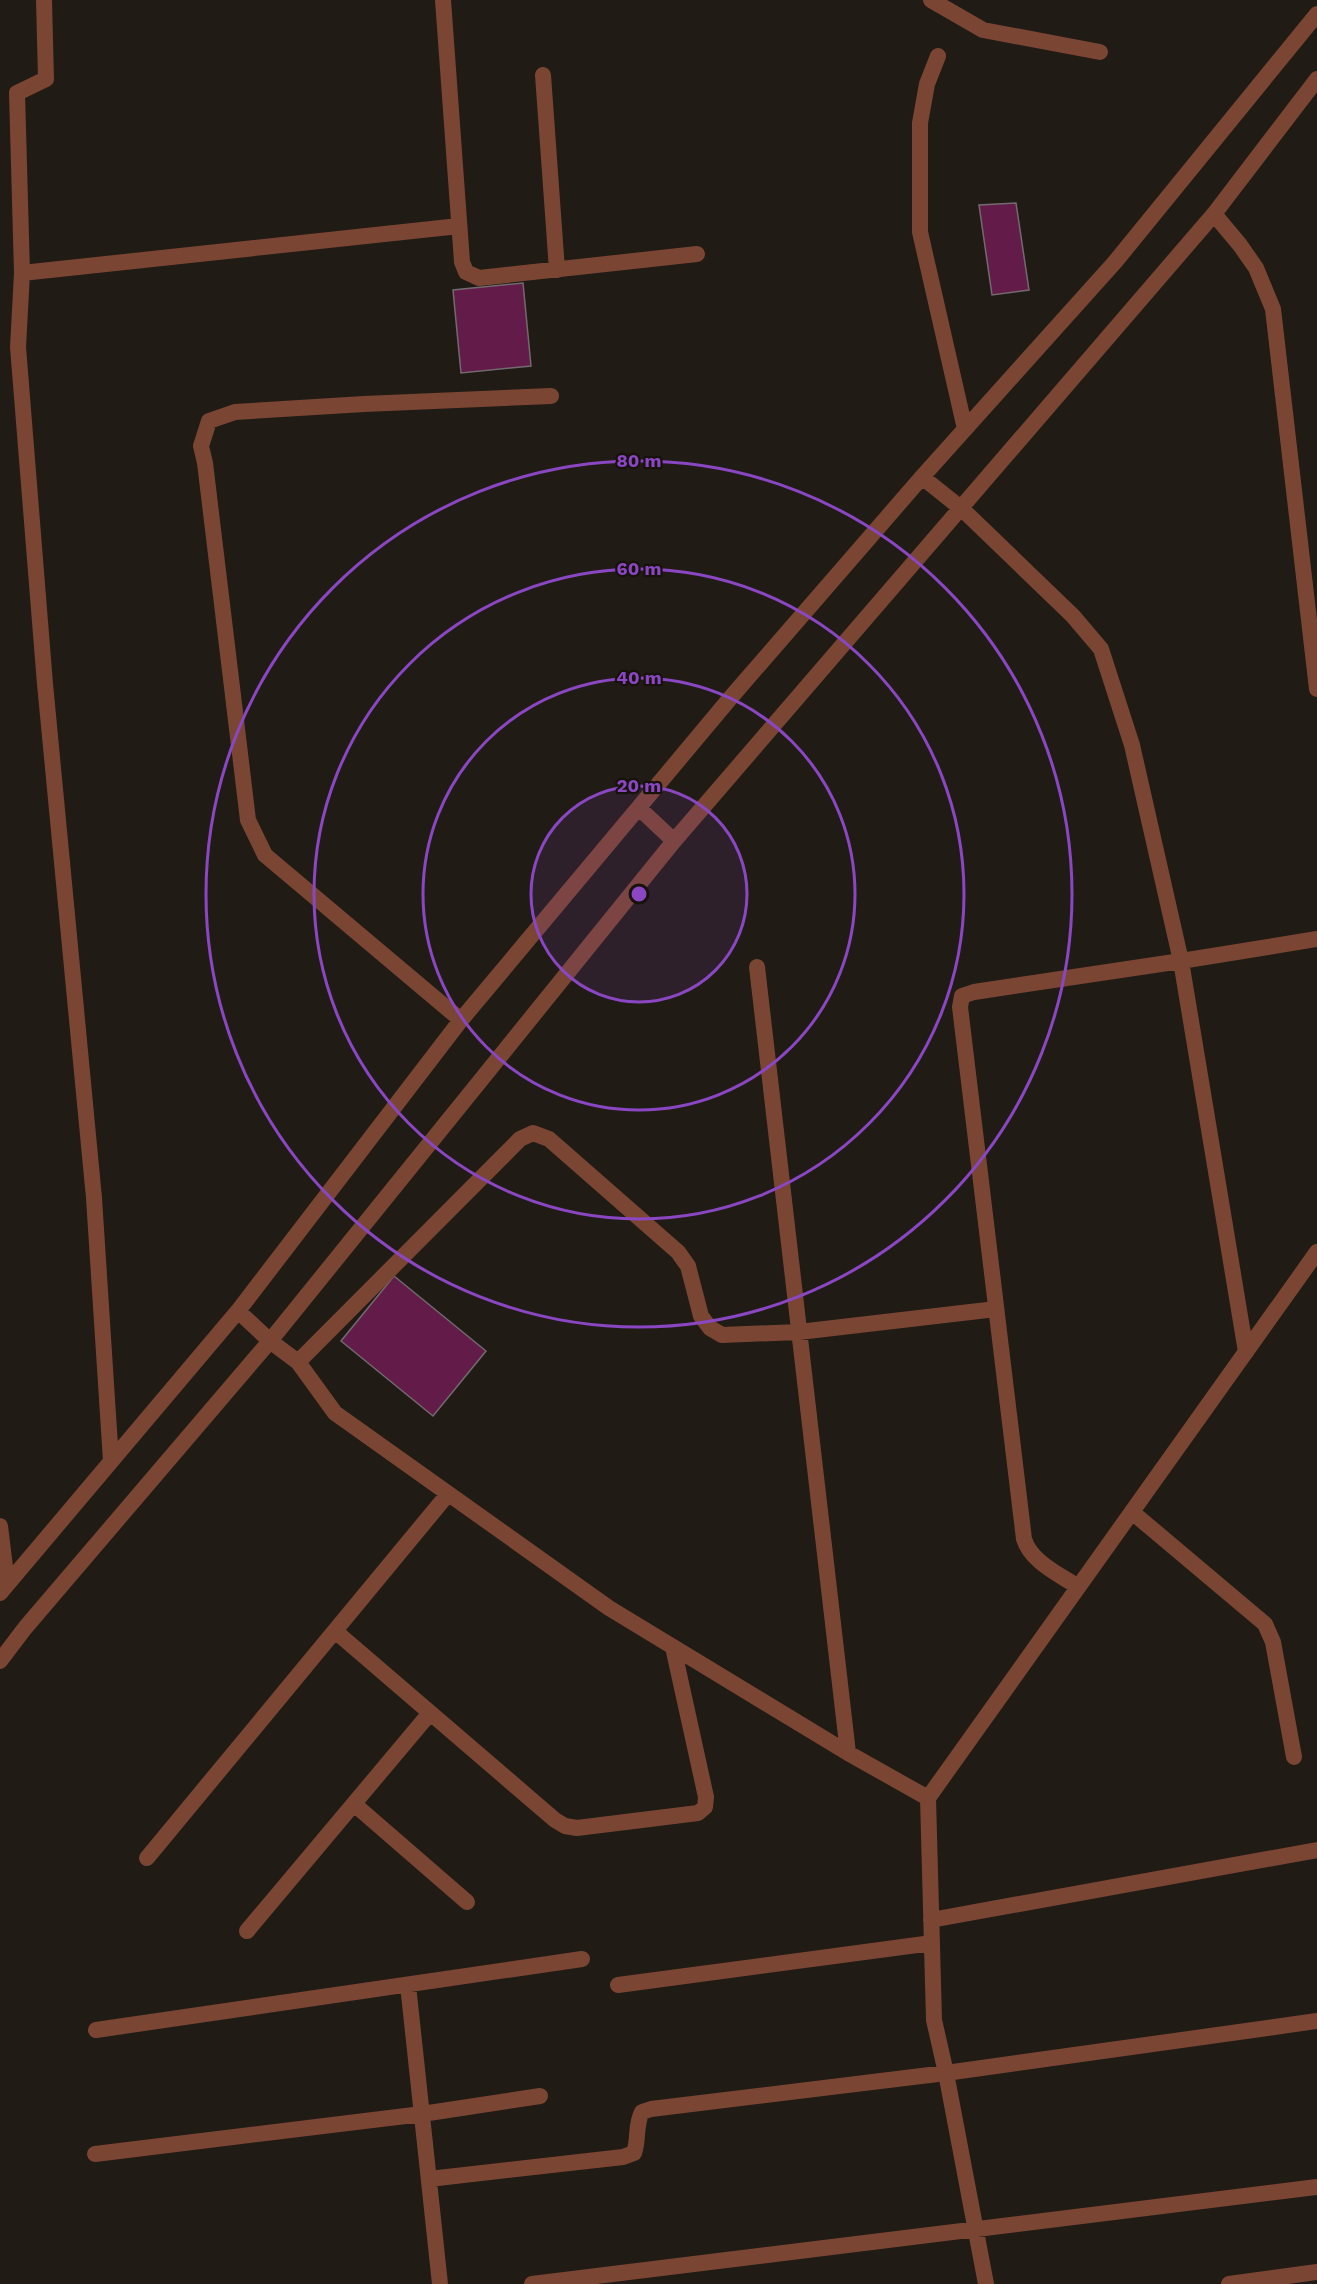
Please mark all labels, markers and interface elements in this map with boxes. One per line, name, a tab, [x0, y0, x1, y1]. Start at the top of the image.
text: 80 m	[617, 450, 661, 471]
text: 60 m	[617, 558, 661, 579]
text: 40 m	[616, 667, 662, 688]
text: 20 m	[617, 775, 661, 796]
centre of rings	[629, 884, 649, 904]

